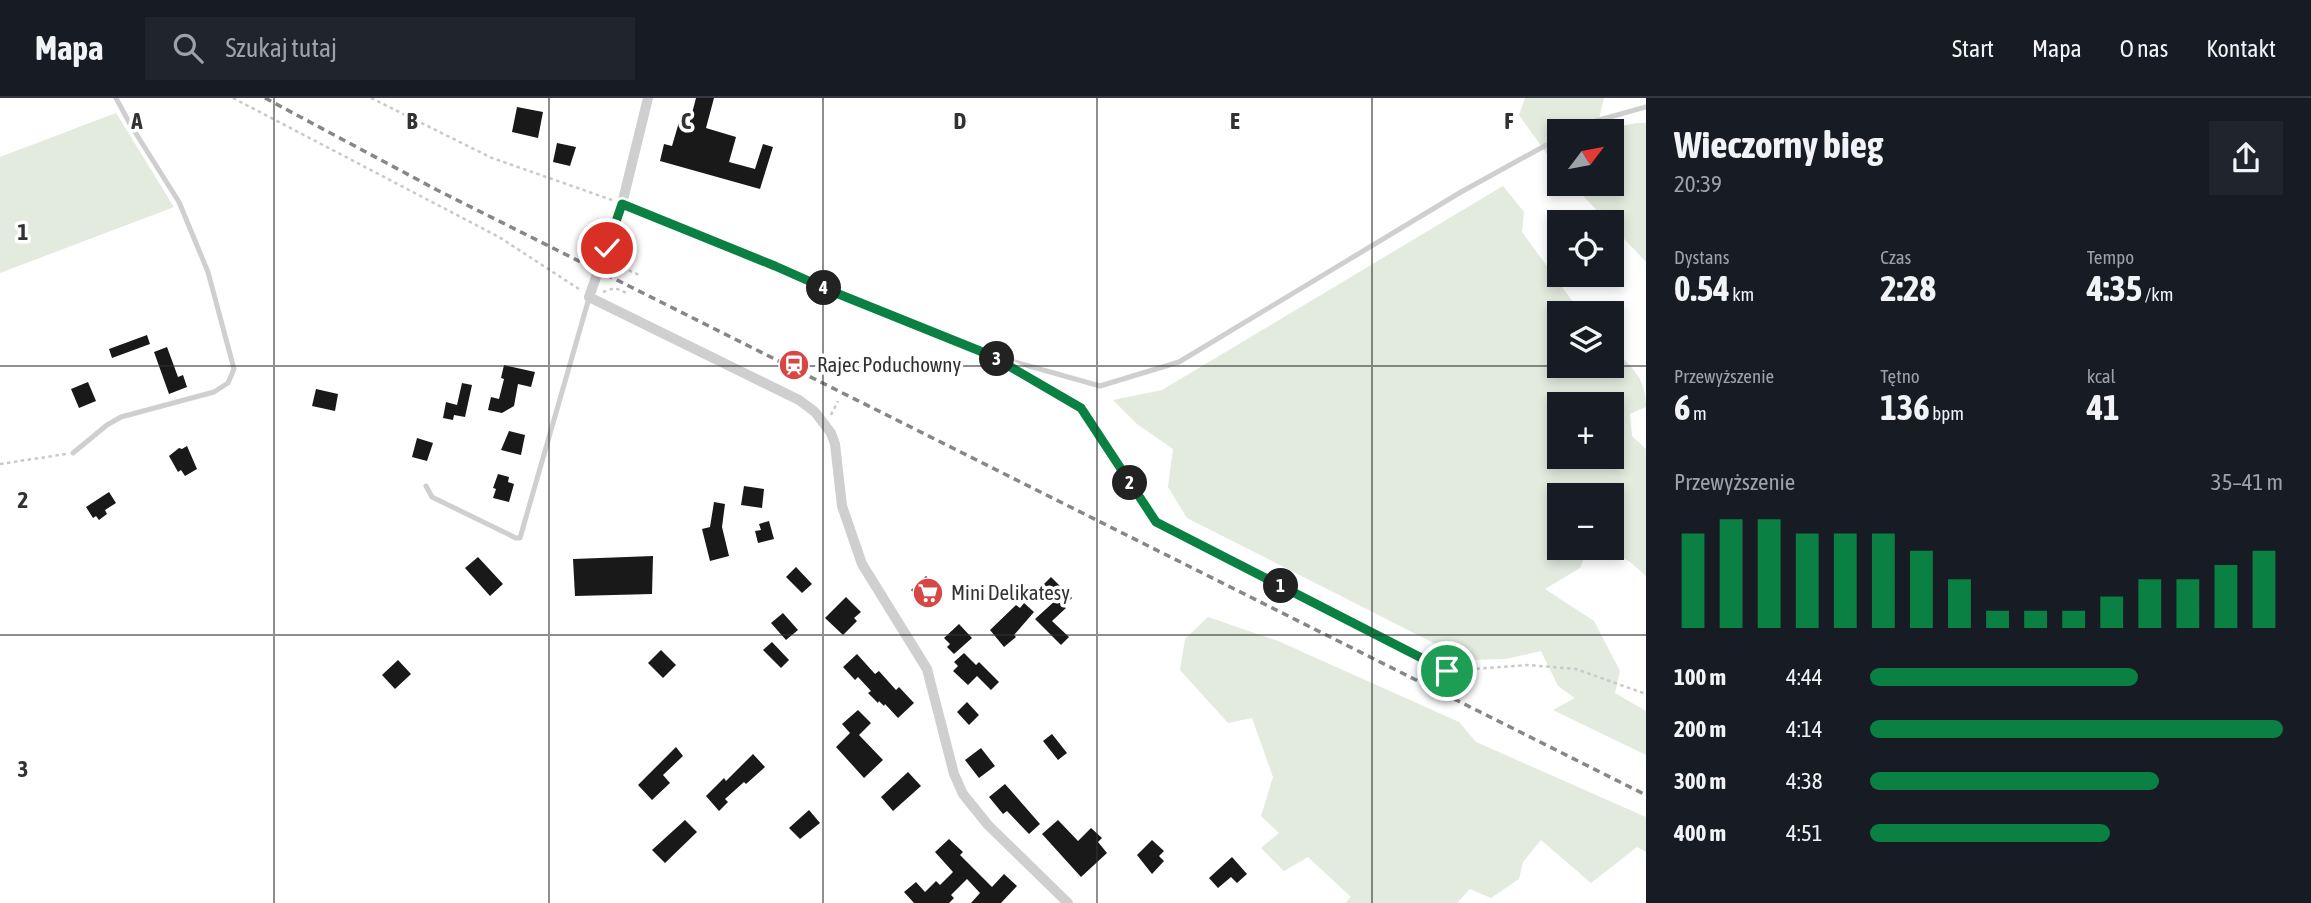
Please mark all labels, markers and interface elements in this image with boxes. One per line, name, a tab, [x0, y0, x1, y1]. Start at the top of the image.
search box	[145, 17, 635, 80]
text: Mapa	[35, 29, 103, 67]
icon: search	[169, 29, 207, 67]
text: Szukaj tutaj	[225, 33, 337, 63]
text: Start	[1952, 35, 1994, 62]
text: Mapa	[2032, 35, 2082, 62]
text: O nas	[2120, 35, 2168, 62]
text: Kontakt	[2206, 35, 2276, 62]
text: A	[130, 108, 143, 134]
text: B	[407, 108, 418, 134]
text: C	[681, 108, 692, 134]
text: D	[954, 108, 967, 134]
text: E	[1230, 108, 1240, 134]
text: F	[1504, 108, 1514, 134]
north arrow	[1547, 119, 1624, 196]
map controls	[1547, 119, 1624, 560]
button: share	[2209, 121, 2283, 195]
text: Wieczorny bieg	[1674, 123, 1883, 166]
text: 20:39	[1674, 171, 1722, 197]
button: locate	[1547, 210, 1624, 287]
pin	[577, 218, 637, 278]
text: 1	[18, 219, 29, 245]
icon: check	[588, 229, 626, 267]
text: Dystans	[1674, 246, 1729, 268]
text: Czas	[1880, 246, 1911, 268]
text: Tempo	[2087, 246, 2134, 268]
text: 0.54	[1674, 268, 1730, 308]
text: 2:28	[1880, 268, 1936, 308]
text: 4:35	[2087, 268, 2142, 308]
pin: 4	[806, 270, 842, 306]
text: 4	[819, 276, 828, 298]
text: km	[1730, 283, 1754, 305]
text: /km	[2142, 283, 2173, 305]
button: layers	[1547, 301, 1624, 378]
pin: 3	[979, 342, 1014, 376]
text: 3	[992, 347, 1001, 369]
station icon: Rajec Poduchowny	[777, 348, 811, 382]
place label: Rajec Poduchowny	[817, 352, 962, 376]
text: Przewyższenie	[1674, 365, 1774, 387]
text: Tętno	[1880, 365, 1920, 387]
text: kcal	[2087, 365, 2116, 387]
text: 6	[1674, 387, 1690, 427]
text: 136	[1880, 387, 1930, 427]
text: 41	[2087, 387, 2120, 427]
button: +	[1547, 392, 1624, 469]
text: m	[1690, 402, 1707, 424]
text: bpm	[1930, 402, 1964, 424]
pin: 2	[1112, 466, 1148, 500]
text: Przewyższenie	[1674, 469, 1795, 495]
text: 35–41 m	[2211, 469, 2283, 495]
text: 2	[1125, 471, 1134, 493]
button: −	[1547, 483, 1624, 560]
text: 2	[18, 487, 28, 513]
pin: 1	[1264, 568, 1298, 603]
text: 1	[1276, 574, 1285, 596]
supermarket icon: Mini Delikatesy	[911, 576, 945, 610]
place label: Mini Delikatesy	[951, 580, 1070, 604]
pin	[1417, 641, 1477, 701]
icon: arrive	[1428, 652, 1466, 690]
text: 100 m	[1674, 664, 1726, 690]
text: 4:44	[1786, 664, 1823, 690]
text: 200 m	[1674, 716, 1726, 742]
text: 4:14	[1786, 716, 1823, 742]
text: 3	[18, 756, 28, 782]
text: 300 m	[1674, 768, 1726, 794]
text: 4:38	[1786, 768, 1823, 794]
text: 400 m	[1674, 820, 1726, 846]
text: 4:51	[1786, 820, 1823, 846]

